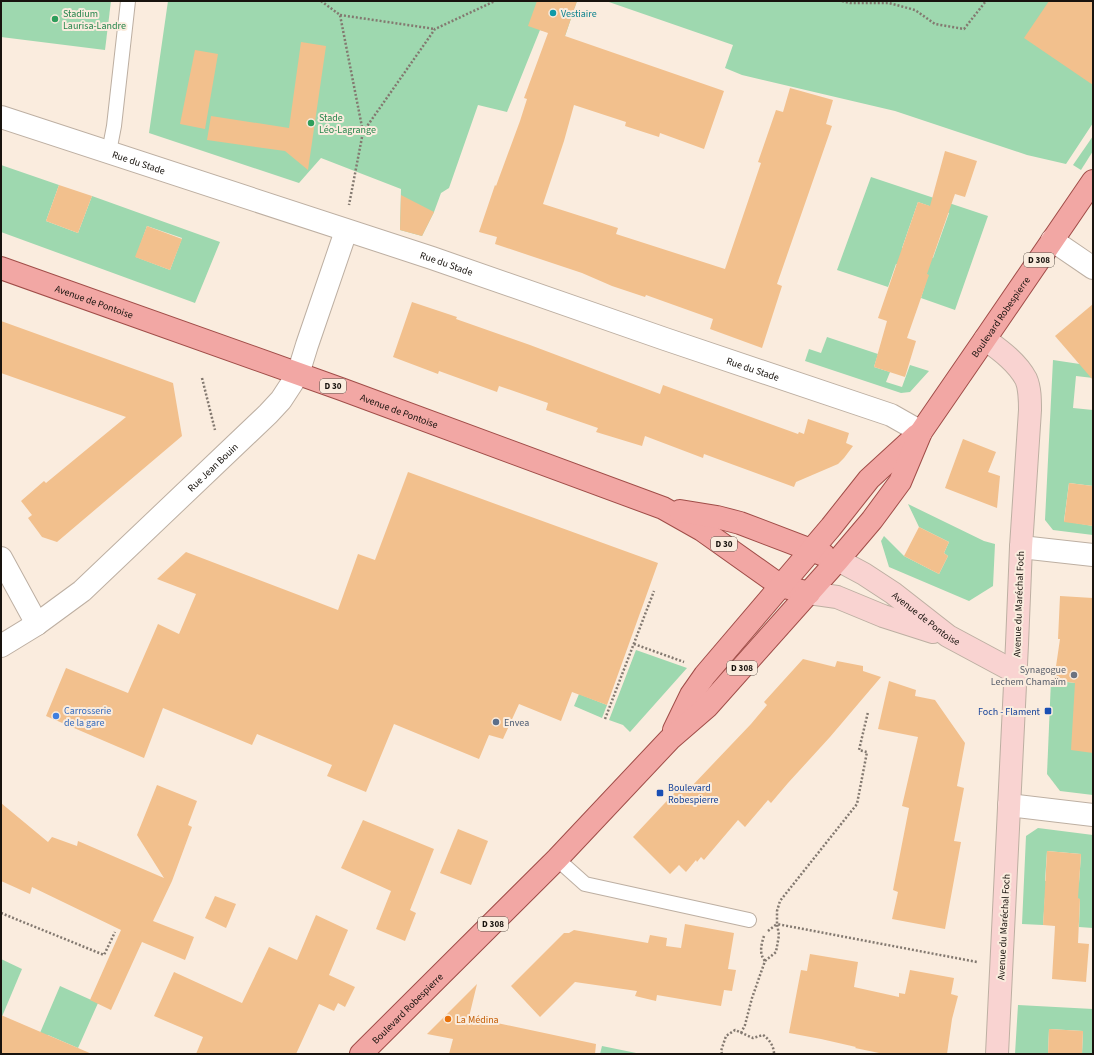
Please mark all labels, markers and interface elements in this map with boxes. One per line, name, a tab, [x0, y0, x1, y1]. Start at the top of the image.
place label: Stadium Laurisa-Landre	[63, 7, 126, 33]
place label: Vestiaire	[561, 7, 597, 21]
marker: Vestiaire	[548, 8, 558, 18]
marker: Stadium Laurisa-Landre	[50, 14, 60, 24]
place label: Stade Léo-Lagrange	[319, 111, 376, 137]
marker: Stade Léo-Lagrange	[306, 118, 316, 128]
street label: Rue du Stade	[110, 148, 167, 178]
street label: Rue du Stade	[418, 249, 475, 280]
road number: D 308	[1024, 253, 1054, 267]
street label: Boulevard Robespierre	[968, 274, 1034, 361]
street label: Avenue de Pontoise	[53, 282, 135, 322]
street label: Rue du Stade	[724, 354, 781, 385]
road number: D 30	[320, 379, 346, 393]
street label: Avenue de Pontoise	[358, 391, 440, 432]
street label: Rue Jean Bouin	[185, 440, 241, 495]
road number: D 30	[711, 537, 737, 551]
street label: Avenue du Maréchal Foch	[1010, 551, 1028, 657]
street label: Avenue de Pontoise	[889, 589, 962, 649]
road number: D 308	[727, 661, 757, 675]
place label: Synagogue Lechem Chamaïm	[991, 663, 1066, 689]
marker: Synagogue Lechem Chamaïm	[1069, 670, 1079, 680]
place label: Carrosserie de la gare	[64, 704, 111, 730]
place label: Foch - Flament	[978, 705, 1041, 719]
marker: Foch - Flament	[1043, 706, 1053, 716]
marker: Carrosserie de la gare	[51, 711, 61, 721]
place label: Envea	[504, 716, 529, 730]
marker: Envea	[491, 717, 501, 727]
place label: Boulevard Robespierre	[668, 781, 718, 807]
marker: Boulevard Robespierre	[655, 788, 665, 798]
street label: Avenue du Maréchal Foch	[994, 874, 1014, 980]
road number: D 308	[478, 917, 508, 931]
street label: Boulevard Robespierre	[369, 970, 447, 1047]
place label: La Médina	[456, 1013, 499, 1027]
marker: La Médina	[443, 1014, 453, 1024]

